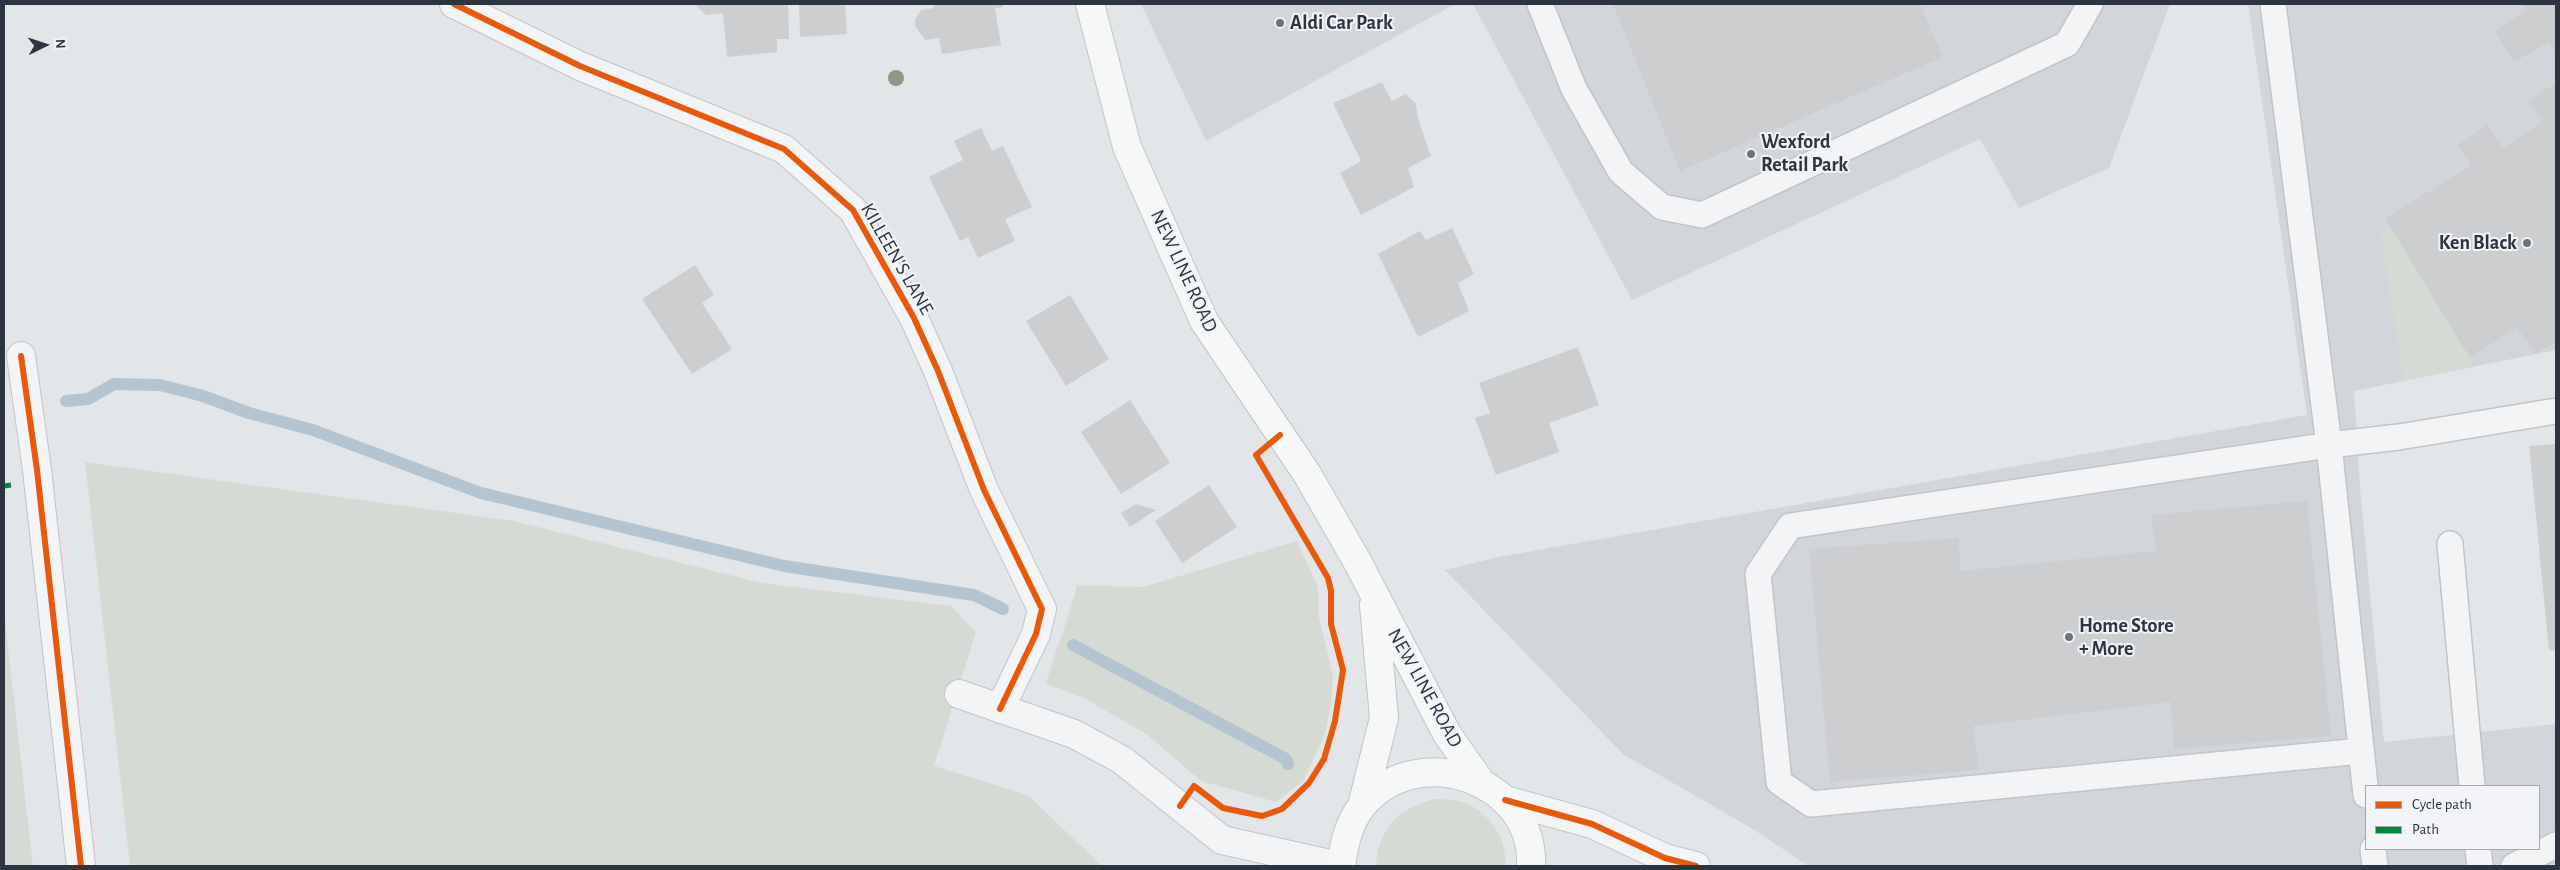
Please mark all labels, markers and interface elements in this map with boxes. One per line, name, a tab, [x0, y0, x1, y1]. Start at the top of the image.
place label: Aldi Car Park	[1290, 11, 1393, 35]
marker: Aldi Car Park	[1274, 17, 1286, 29]
north arrow	[20, 20, 70, 70]
text: N	[53, 39, 67, 49]
place label: Wexford Retail Park	[1761, 130, 1848, 177]
marker: Wexford Retail Park	[1745, 148, 1757, 160]
street label: KILLEEN'S LANE	[855, 199, 939, 319]
street label: NEW LINE ROAD	[1145, 206, 1223, 336]
place label: Ken Black	[2439, 231, 2517, 255]
marker: Ken Black	[2521, 237, 2533, 249]
place label: Home Store + More	[2079, 614, 2174, 661]
street label: NEW LINE ROAD	[1382, 624, 1468, 752]
marker: Home Store + More	[2063, 631, 2075, 643]
legend	[2365, 785, 2540, 850]
text: Cycle path	[2412, 797, 2472, 812]
text: Path	[2412, 822, 2439, 837]

